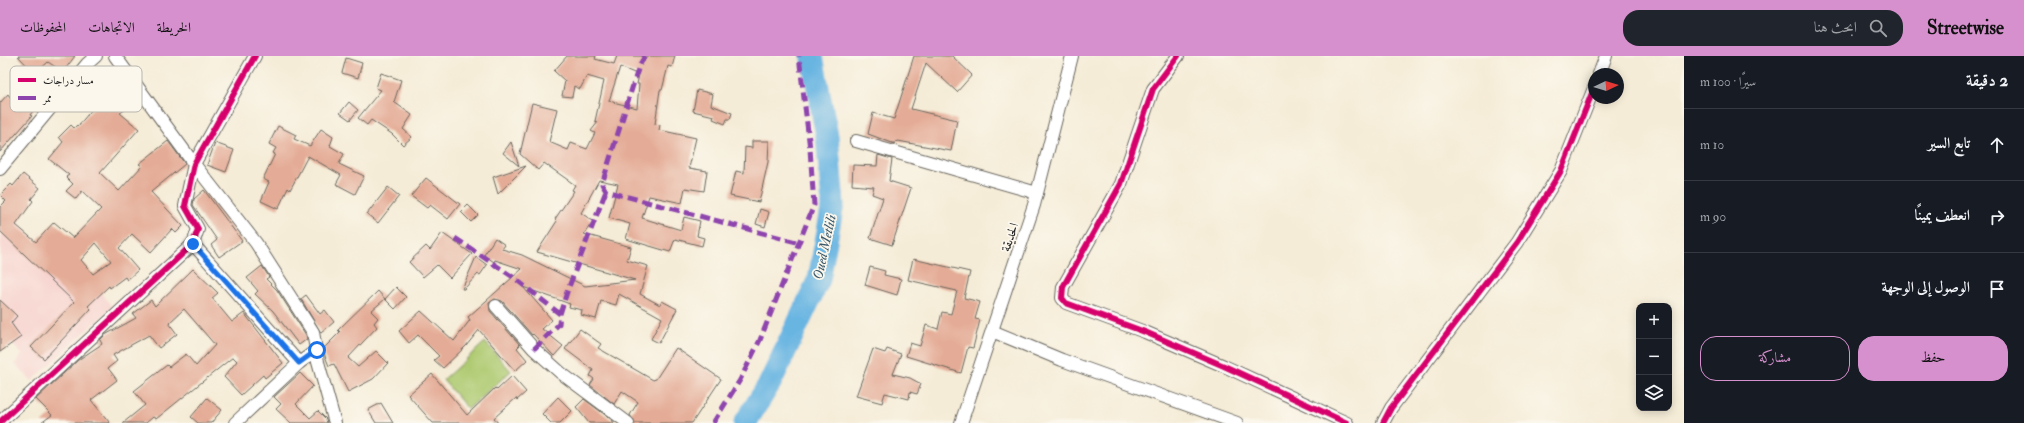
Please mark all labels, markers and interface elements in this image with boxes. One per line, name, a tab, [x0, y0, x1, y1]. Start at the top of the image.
search box	[1623, 10, 1903, 46]
text: Streetwise	[1927, 16, 2004, 40]
icon: search	[1867, 17, 1889, 39]
text: ابحث هنا	[1814, 18, 1857, 37]
text: المحفوظات	[20, 19, 66, 36]
text: الاتجاهات	[88, 19, 135, 36]
text: الخريطة	[157, 19, 191, 36]
legend	[10, 66, 142, 112]
north arrow	[1588, 68, 1624, 104]
text: 2 دقيقة	[1966, 70, 2008, 91]
text: مسار دراجات	[43, 74, 94, 87]
text: سيرًا · 100 m	[1700, 74, 1756, 90]
text: ممر	[42, 92, 52, 106]
text: تابع السير	[1928, 134, 1970, 153]
icon: ahead	[1986, 134, 2008, 156]
text: 10 m	[1700, 137, 1724, 153]
text: انعطف يمينًا	[1915, 206, 1970, 225]
icon: right	[1986, 206, 2008, 228]
text: 90 m	[1700, 209, 1726, 225]
water label: Oued Metlili	[809, 213, 840, 281]
street label: الحديقة	[998, 221, 1022, 254]
route end	[184, 235, 202, 253]
text: الوصول إلى الوجهة	[1882, 278, 1970, 297]
icon: arrive	[1986, 278, 2008, 300]
map controls	[1636, 303, 1672, 411]
button: +	[1636, 303, 1672, 339]
button: مشاركة	[1700, 336, 1850, 381]
button: حفظ	[1858, 336, 2008, 381]
button: −	[1636, 339, 1672, 375]
route start	[308, 341, 326, 359]
button: layers	[1636, 375, 1672, 411]

